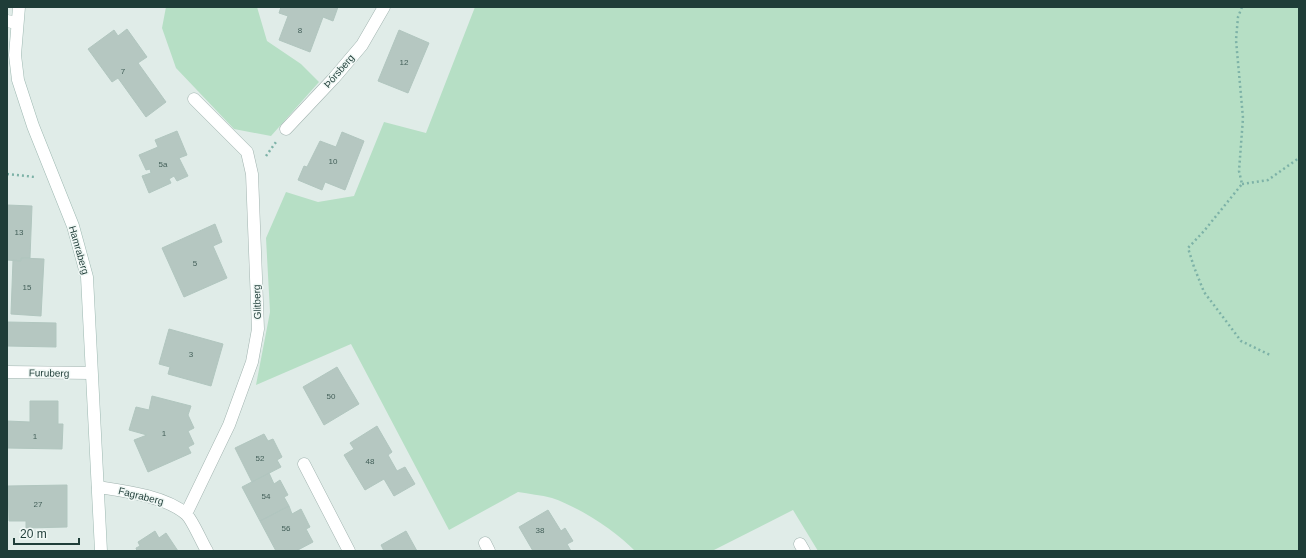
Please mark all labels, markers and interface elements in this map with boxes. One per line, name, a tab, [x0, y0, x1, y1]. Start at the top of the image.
house number: 8	[298, 26, 303, 35]
street label: Þórsberg	[322, 52, 356, 90]
house number: 12	[400, 58, 409, 67]
house number: 7	[121, 67, 126, 76]
house number: 10	[329, 157, 338, 166]
house number: 5a	[159, 160, 168, 169]
street label: Hamraberg	[67, 224, 91, 276]
house number: 13	[15, 228, 24, 237]
house number: 5	[193, 259, 198, 268]
house number: 15	[23, 283, 32, 292]
street label: Glitberg	[251, 284, 263, 320]
house number: 3	[189, 350, 194, 359]
street label: Furuberg	[29, 367, 69, 379]
house number: 50	[327, 392, 336, 401]
house number: 1	[162, 429, 167, 438]
house number: 1	[33, 432, 38, 441]
house number: 52	[256, 454, 265, 463]
house number: 48	[366, 457, 375, 466]
street label: Fagraberg	[117, 485, 165, 507]
house number: 54	[262, 492, 271, 501]
house number: 27	[34, 500, 43, 509]
scale bar	[14, 520, 79, 546]
house number: 56	[282, 524, 291, 533]
house number: 38	[536, 526, 545, 535]
text: 20 m	[20, 527, 47, 541]

